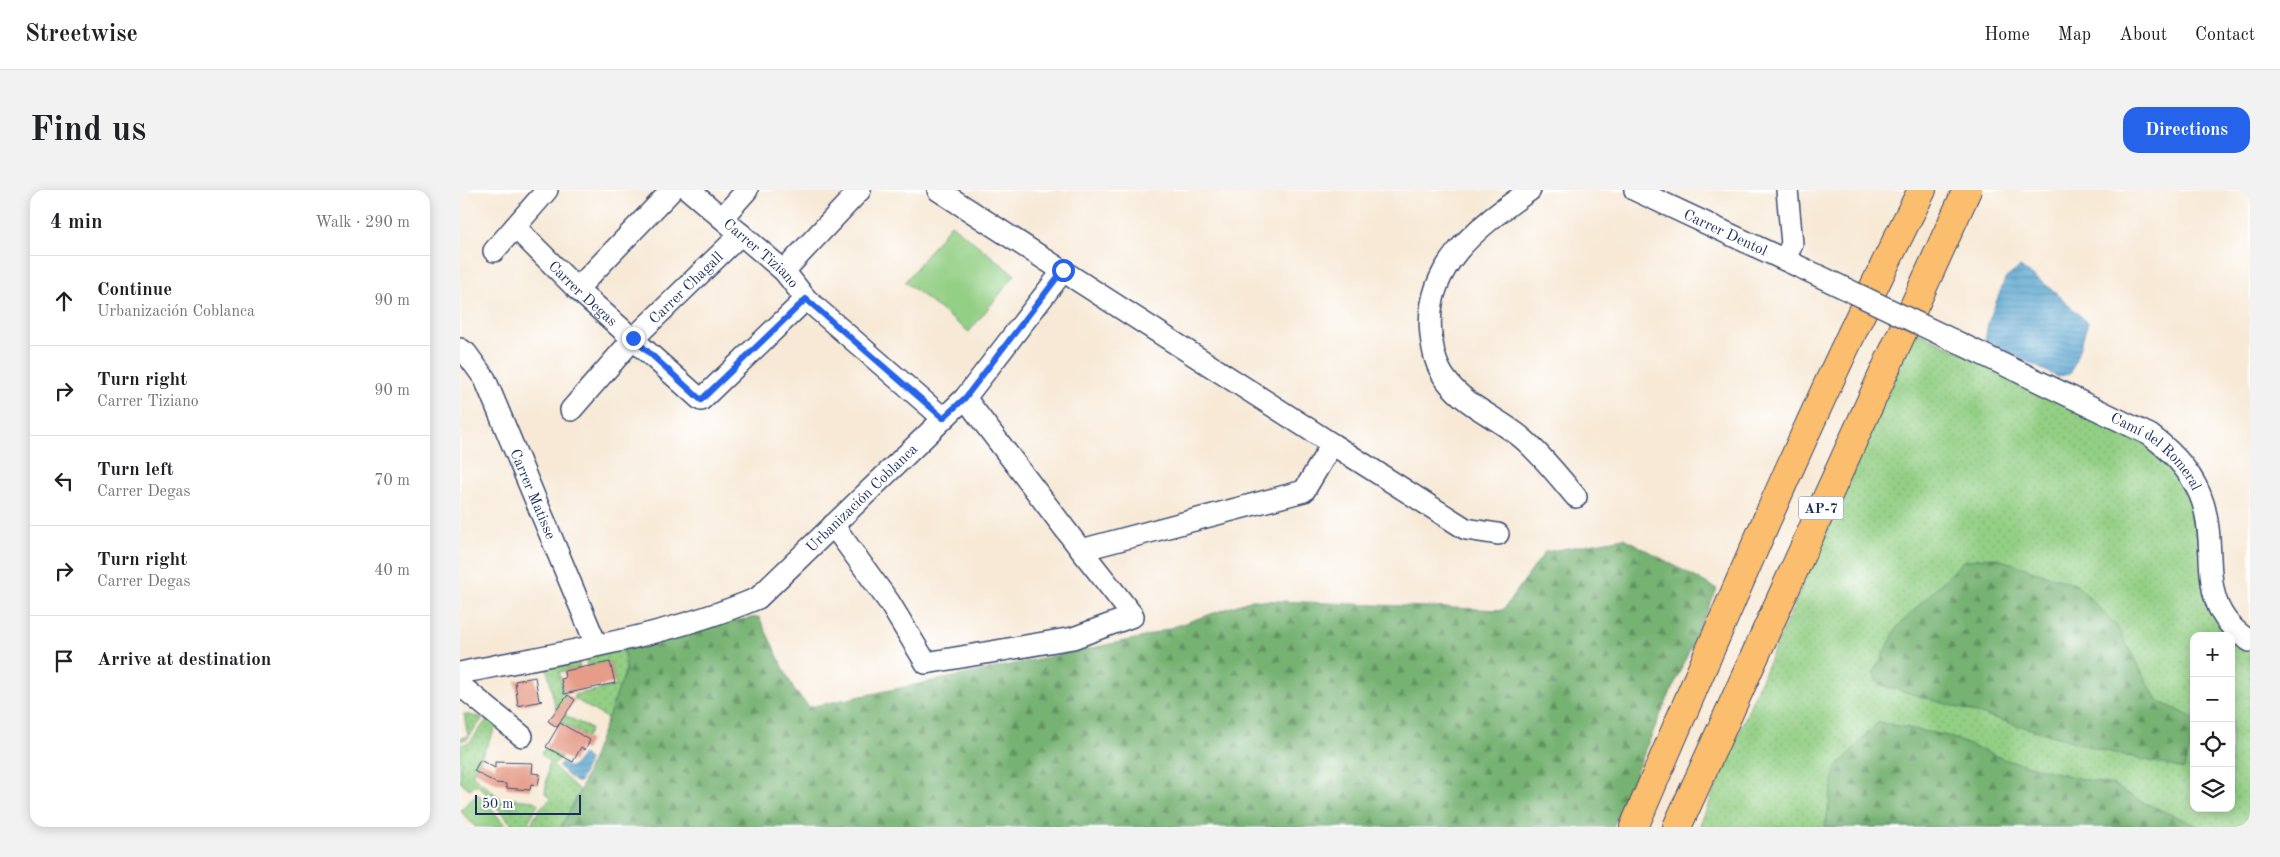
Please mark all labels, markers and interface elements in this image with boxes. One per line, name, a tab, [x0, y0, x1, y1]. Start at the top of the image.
text: Streetwise	[25, 23, 138, 47]
text: Home	[1984, 26, 2030, 44]
text: Map	[2058, 26, 2091, 44]
text: About	[2119, 26, 2167, 44]
text: Contact	[2195, 26, 2255, 44]
button: Directions	[2123, 107, 2250, 153]
text: Find us	[30, 113, 146, 148]
street label: Carrer Dentol	[1681, 208, 1769, 260]
text: 4 min	[50, 212, 103, 233]
text: Walk · 290 m	[315, 215, 410, 231]
street label: Carrer Tiziano	[720, 217, 800, 291]
street label: Carrer Chagall	[647, 250, 727, 328]
street label: Carrer Degas	[545, 259, 619, 330]
route start	[1052, 259, 1075, 282]
text: Continue	[97, 281, 172, 300]
icon: ahead	[50, 287, 78, 315]
text: 90 m	[374, 293, 410, 309]
text: Urbanización Coblanca	[97, 304, 255, 320]
route end	[622, 327, 645, 350]
text: Turn right	[97, 371, 187, 390]
icon: right	[50, 377, 78, 405]
text: 90 m	[374, 383, 410, 399]
text: Carrer Tiziano	[97, 394, 199, 410]
street label: Camí del Romeral	[2108, 411, 2203, 493]
street label: Urbanización Coblanca	[804, 442, 922, 556]
street label: Carrer Matisse	[506, 447, 557, 542]
text: Turn left	[97, 461, 174, 480]
icon: left	[50, 467, 78, 495]
text: 70 m	[374, 473, 410, 489]
text: Carrer Degas	[97, 484, 190, 500]
road number: AP-7	[1798, 496, 1844, 520]
text: Turn right	[97, 551, 187, 570]
icon: right	[50, 557, 78, 585]
text: 40 m	[374, 563, 410, 579]
text: Carrer Degas	[97, 574, 190, 590]
map controls	[2190, 632, 2235, 812]
button: +	[2190, 632, 2235, 677]
icon: arrive	[50, 647, 78, 675]
text: Arrive at destination	[97, 651, 271, 670]
button: −	[2190, 677, 2235, 722]
button: locate	[2190, 722, 2235, 767]
button: layers	[2190, 767, 2235, 812]
scale bar	[475, 792, 581, 815]
text: 50 m	[482, 797, 513, 811]

